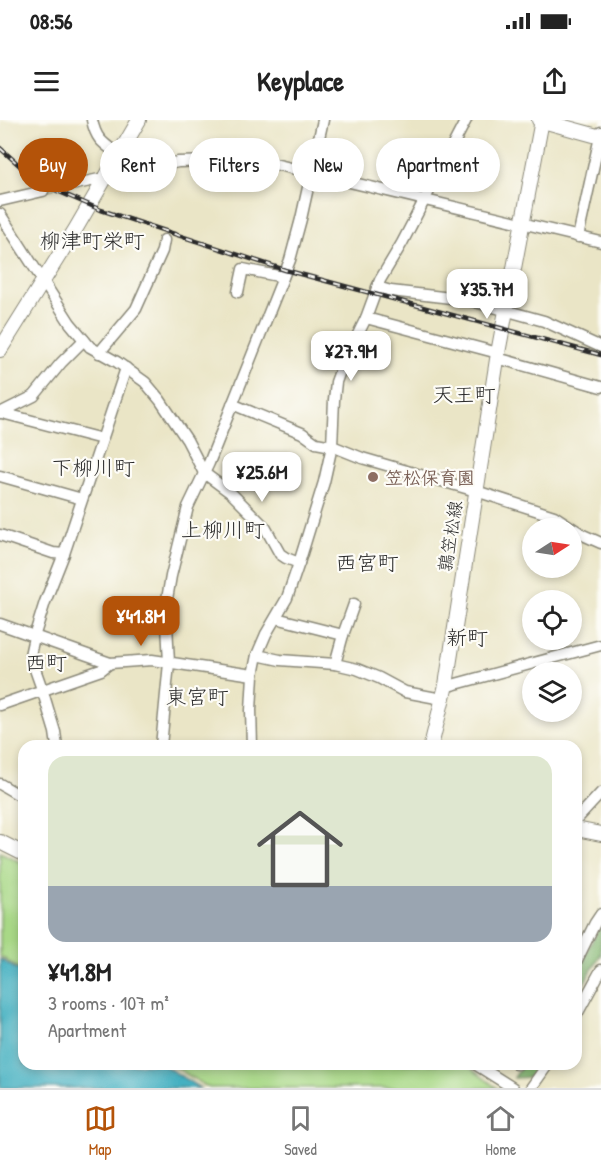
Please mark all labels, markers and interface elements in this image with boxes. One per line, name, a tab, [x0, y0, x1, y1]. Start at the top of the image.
text: 08:56	[30, 6, 73, 36]
text: Keyplace	[257, 63, 344, 99]
icon: menu	[30, 65, 63, 98]
icon: share	[538, 65, 571, 98]
chip: Buy	[18, 138, 88, 192]
chip: Rent	[100, 138, 177, 192]
chip: Filters	[189, 138, 280, 192]
chip: New	[292, 138, 364, 192]
chip: Apartment	[376, 138, 500, 192]
district label: 柳津町栄町	[40, 226, 145, 255]
pin: ¥35.7M	[438, 269, 536, 320]
text: ¥35.7M	[461, 275, 513, 302]
pin: ¥27.9M	[302, 331, 400, 382]
text: ¥27.9M	[325, 337, 377, 364]
district label: 天王町	[433, 380, 496, 409]
pin: ¥25.6M	[213, 452, 311, 503]
district label: 下柳川町	[51, 453, 135, 482]
text: ¥25.6M	[236, 458, 288, 485]
place label: 笠松保育園	[385, 465, 475, 490]
marker: 笠松保育園	[366, 470, 380, 484]
street label: 鶉笠松線	[432, 498, 468, 574]
district label: 上柳川町	[181, 515, 265, 544]
north arrow	[522, 518, 582, 578]
map controls	[522, 518, 582, 722]
district label: 西宮町	[336, 548, 399, 577]
button: locate	[522, 590, 582, 650]
pin: ¥41.8M	[92, 596, 190, 647]
text: ¥41.8M	[117, 602, 165, 629]
district label: 新町	[446, 623, 488, 652]
district label: 西町	[25, 648, 67, 677]
button: layers	[522, 662, 582, 722]
district label: 東宮町	[166, 682, 229, 711]
icon: home	[246, 795, 354, 903]
text: ¥41.8M	[48, 954, 112, 989]
text: 3 rooms · 107 m²	[48, 989, 169, 1016]
text: Apartment	[48, 1016, 126, 1043]
tab: Map	[84, 1102, 117, 1160]
tab: Saved	[284, 1102, 317, 1160]
tab: Home	[484, 1102, 517, 1160]

